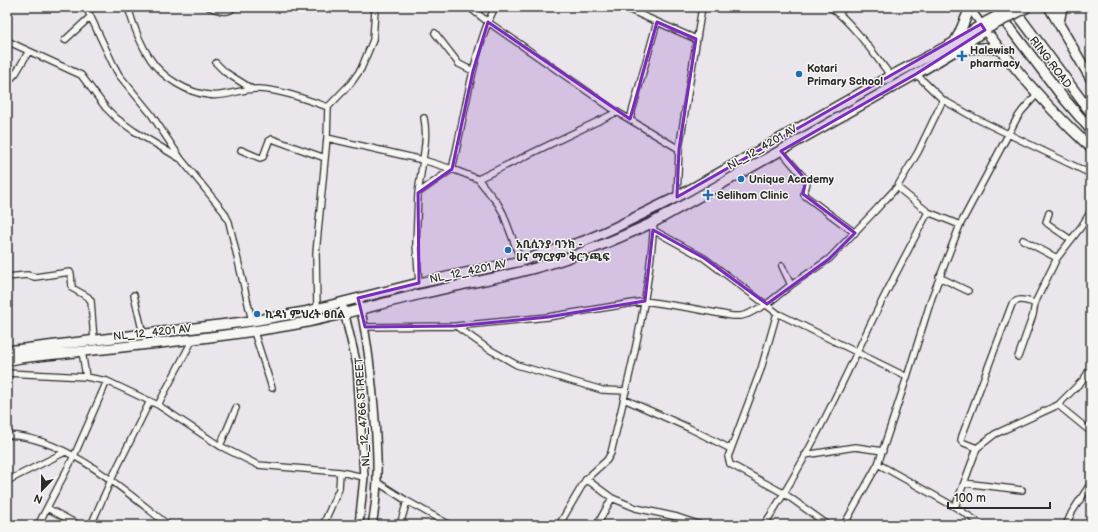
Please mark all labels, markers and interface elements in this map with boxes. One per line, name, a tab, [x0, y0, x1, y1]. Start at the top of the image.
street label: RING ROAD	[1027, 34, 1074, 91]
place label: Halewish pharmacy	[970, 44, 1020, 70]
marker: Halewish pharmacy	[957, 51, 967, 61]
place label: Kotari Primary School	[807, 62, 883, 88]
marker: Kotari Primary School	[794, 69, 804, 79]
street label: NL_12_4201 AV	[725, 122, 800, 173]
place label: Unique Academy	[749, 173, 834, 186]
marker: Unique Academy	[736, 174, 746, 184]
marker: Selihom Clinic	[702, 189, 714, 201]
place label: Selihom Clinic	[717, 189, 788, 202]
place label: አቢሲንያ ባንክ - ሀና ማርያም ቅርንጫፍ	[516, 238, 610, 264]
marker: አቢሲንያ ባንክ - ሀና ማርያም ቅርንጫፍ	[503, 245, 513, 255]
street label: NL_12_4201 AV	[428, 257, 508, 286]
place label: ኪዳነ ምህረት ፀበል	[265, 308, 345, 321]
marker: ኪዳነ ምህረት ፀበል	[252, 309, 262, 319]
street label: NL_12_4201 AV	[112, 322, 192, 343]
street label: NL_12_4766 STREET	[352, 357, 373, 467]
north arrow	[22, 470, 62, 510]
scale bar	[948, 484, 1050, 510]
text: N	[32, 491, 45, 506]
text: 100 m	[954, 491, 986, 506]

